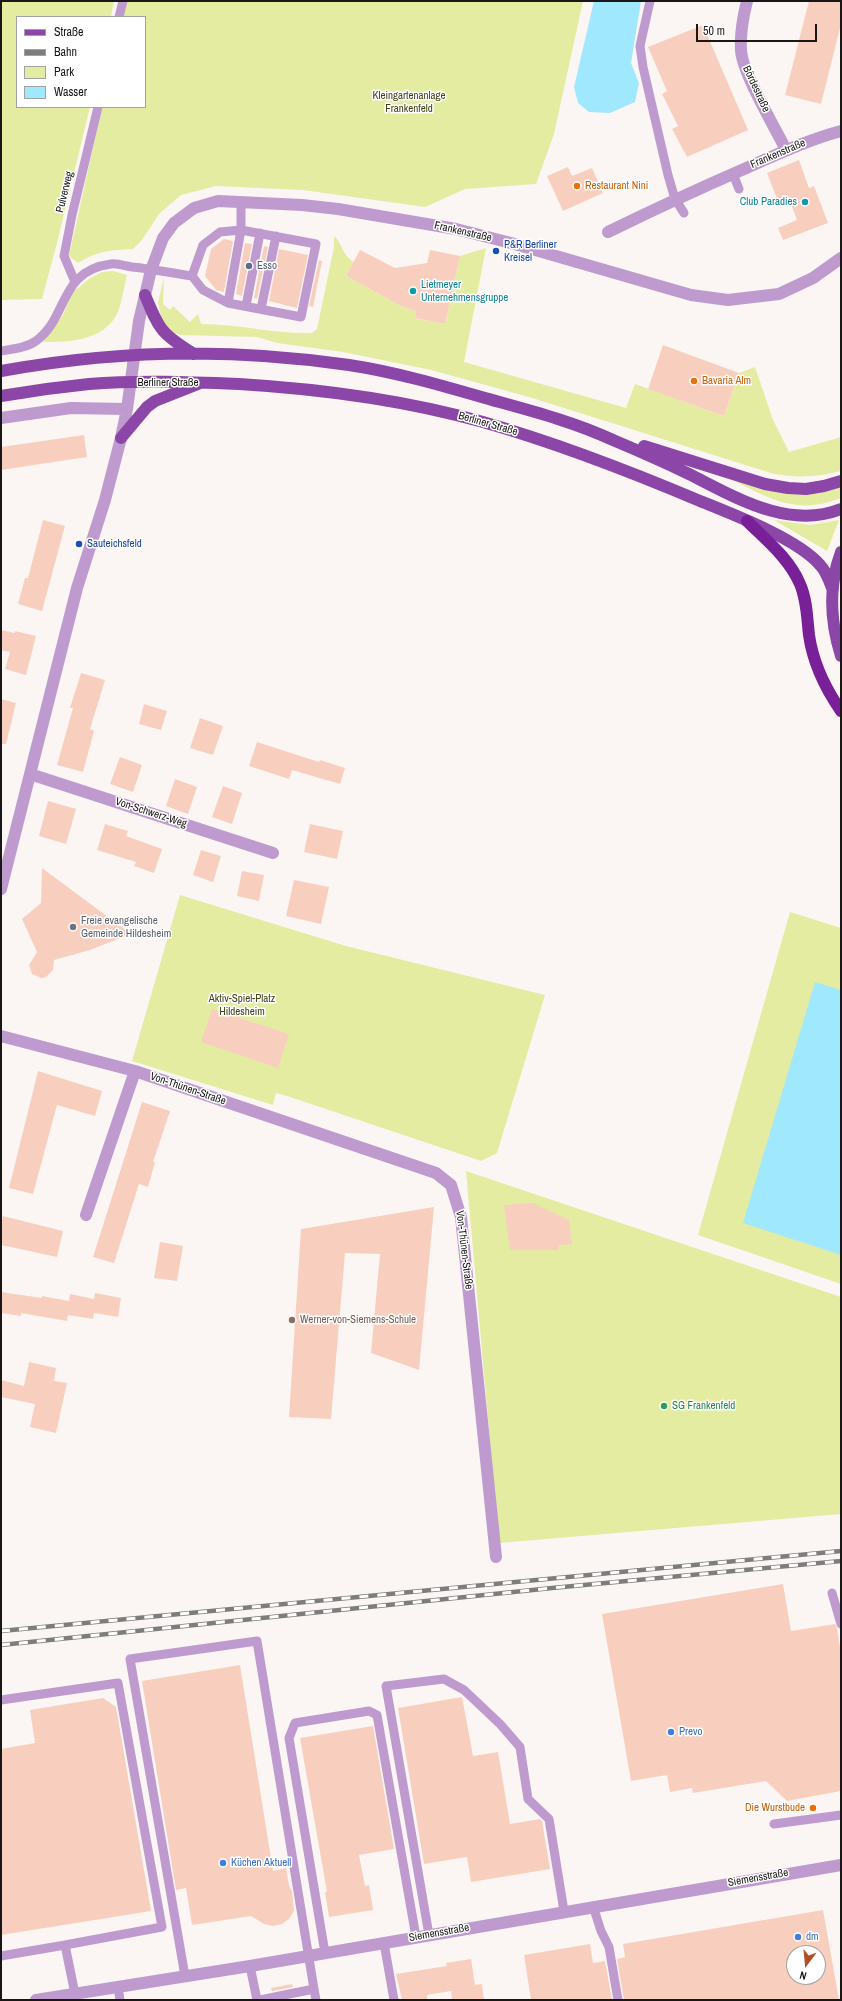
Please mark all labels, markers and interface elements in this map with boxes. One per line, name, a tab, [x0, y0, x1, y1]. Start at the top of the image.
legend	[16, 16, 146, 108]
scale bar	[698, 16, 819, 42]
text: 50 m	[703, 23, 725, 39]
text: Straße	[54, 24, 84, 40]
text: Bahn	[54, 44, 77, 60]
text: Park	[54, 64, 74, 80]
street label: Bördestraße	[740, 64, 772, 114]
text: Wasser	[54, 84, 87, 100]
park label: Kleingartenanlage Frankenfeld	[372, 89, 446, 115]
street label: Frankenstraße	[748, 136, 808, 172]
street label: Pulverweg	[54, 170, 76, 214]
place label: Restaurant Nini	[585, 179, 648, 193]
marker: Restaurant Nini	[572, 181, 582, 191]
place label: Club Paradies	[740, 195, 797, 209]
marker: Club Paradies	[800, 197, 810, 207]
street label: Frankenstraße	[433, 219, 493, 245]
place label: P&R Berliner Kreisel	[504, 238, 557, 264]
marker: P&R Berliner Kreisel	[491, 246, 501, 256]
place label: Esso	[257, 259, 277, 273]
marker: Esso	[244, 261, 254, 271]
place label: Lietmeyer Unternehmensgruppe	[421, 278, 508, 304]
marker: Lietmeyer Unternehmensgruppe	[408, 286, 418, 296]
place label: Bavaria Alm	[702, 374, 751, 388]
street label: Berliner Straße	[137, 376, 199, 390]
marker: Bavaria Alm	[689, 376, 699, 386]
street label: Berliner Straße	[457, 409, 519, 439]
place label: Sauteichsfeld	[87, 537, 142, 551]
marker: Sauteichsfeld	[74, 539, 84, 549]
street label: Von-Schwerz-Weg	[114, 795, 188, 831]
place label: Freie evangelische Gemeinde Hildesheim	[81, 914, 171, 940]
marker: Freie evangelische Gemeinde Hildesheim	[68, 922, 78, 932]
park label: Aktiv-Spiel-Platz Hildesheim	[209, 992, 275, 1018]
street label: Von-Thünen-Straße	[148, 1070, 228, 1108]
street label: Von-Thünen-Straße	[453, 1210, 475, 1290]
place label: Werner-von-Siemens-Schule	[300, 1313, 416, 1327]
marker: Werner-von-Siemens-Schule	[287, 1315, 297, 1325]
place label: SG Frankenfeld	[672, 1399, 735, 1413]
marker: SG Frankenfeld	[659, 1401, 669, 1411]
place label: Prevo	[679, 1725, 703, 1739]
marker: Prevo	[666, 1727, 676, 1737]
place label: Die Wurstbude	[745, 1801, 805, 1815]
marker: Die Wurstbude	[808, 1803, 818, 1813]
place label: Küchen Aktuell	[231, 1856, 291, 1870]
marker: Küchen Aktuell	[218, 1858, 228, 1868]
street label: Siemensstraße	[727, 1866, 789, 1890]
street label: Siemensstraße	[408, 1921, 470, 1945]
place label: dm	[806, 1930, 819, 1944]
marker: dm	[793, 1932, 803, 1942]
north arrow	[786, 1945, 826, 1985]
text: N	[798, 1968, 808, 1983]

